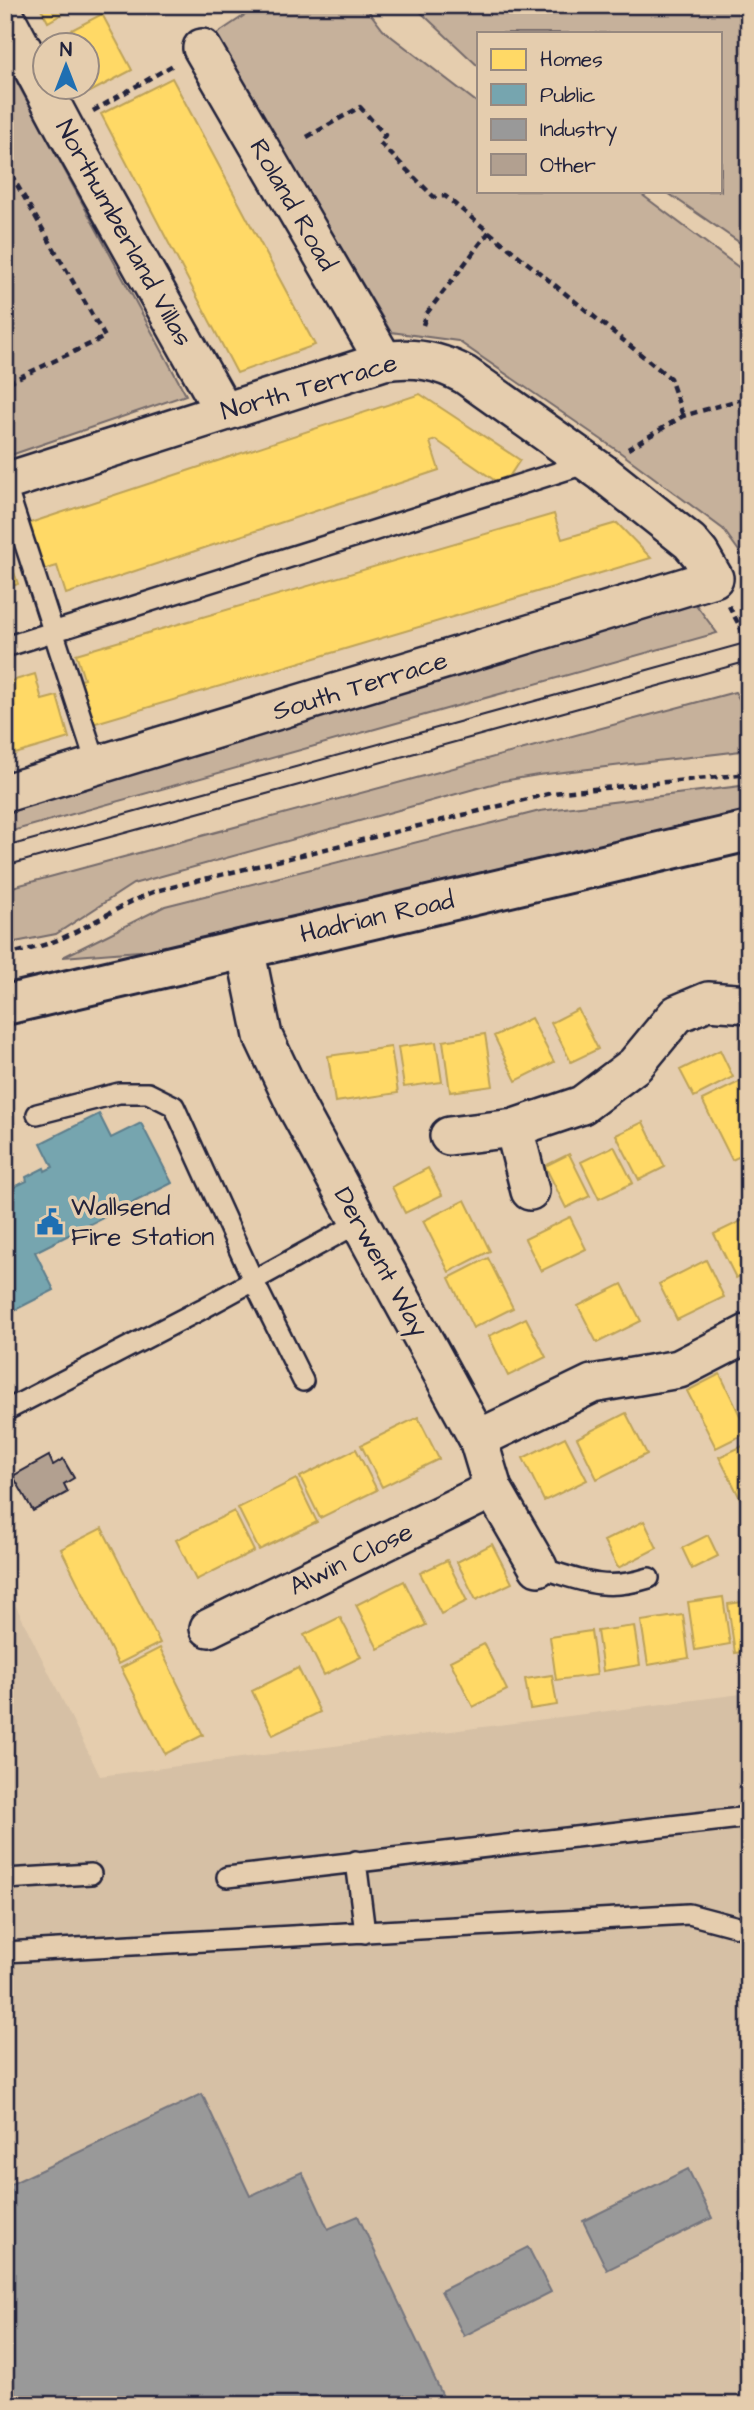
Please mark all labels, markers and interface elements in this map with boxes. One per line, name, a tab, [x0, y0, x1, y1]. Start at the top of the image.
north arrow	[32, 32, 102, 102]
legend	[477, 32, 722, 192]
text: N	[60, 37, 72, 64]
text: Homes	[540, 45, 603, 74]
text: Public	[540, 81, 596, 110]
street label: Northumberland Villas	[47, 113, 201, 353]
text: Industry	[540, 115, 618, 146]
street label: Roland Road	[241, 132, 345, 278]
text: Other	[540, 151, 596, 180]
street label: North Terrace	[217, 345, 401, 429]
street label: South Terrace	[268, 642, 452, 730]
street label: Hadrian Road	[296, 882, 458, 952]
street label: Derwent Way	[323, 1181, 437, 1344]
place label: Wallsend Fire Station	[71, 1189, 214, 1255]
public building icon: Wallsend Fire Station	[35, 1207, 65, 1237]
street label: Alwin Close	[283, 1514, 419, 1604]

